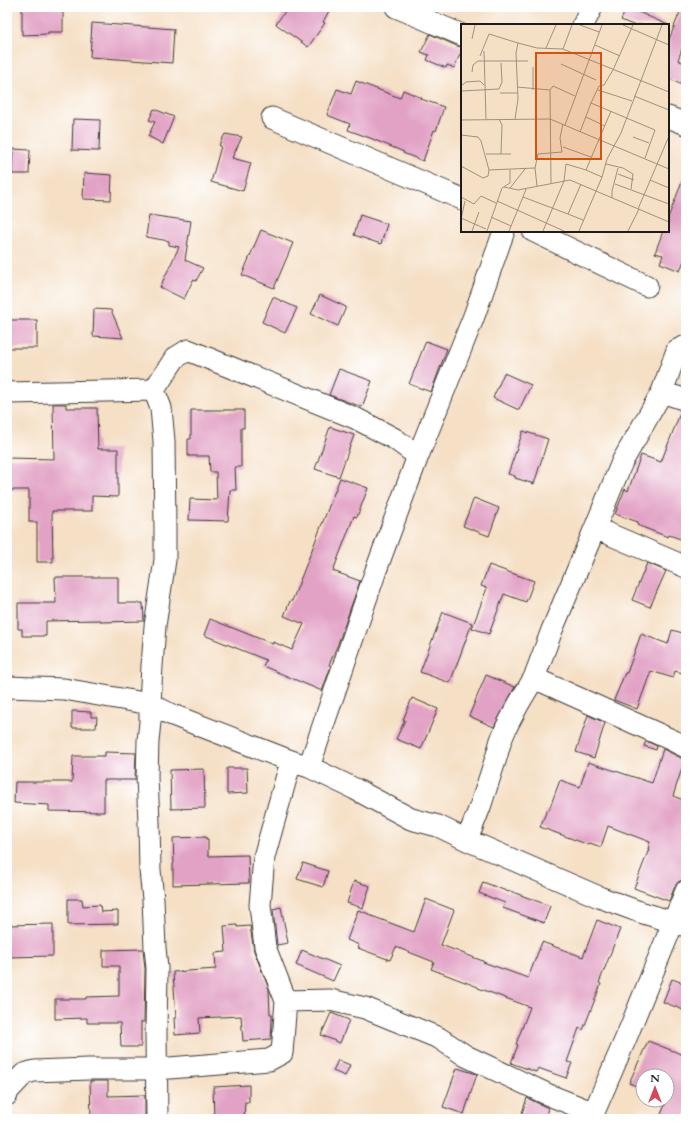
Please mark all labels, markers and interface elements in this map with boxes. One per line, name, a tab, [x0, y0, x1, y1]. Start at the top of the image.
inset map	[461, 24, 669, 232]
north arrow	[635, 1068, 675, 1108]
text: N	[650, 1071, 660, 1086]

